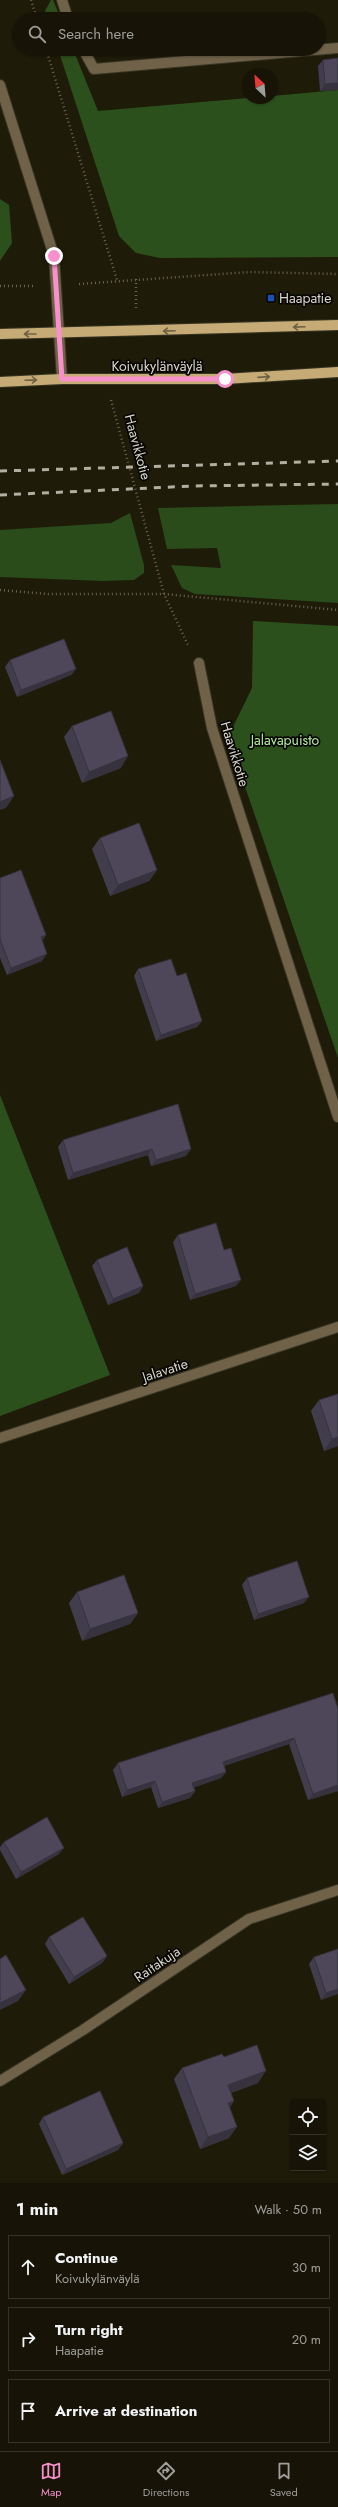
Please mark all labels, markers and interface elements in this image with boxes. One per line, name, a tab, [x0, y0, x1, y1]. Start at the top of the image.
search box	[12, 12, 326, 56]
icon: search	[26, 23, 48, 45]
text: Search here	[58, 23, 134, 45]
north arrow	[242, 68, 278, 104]
route end	[45, 247, 63, 265]
place label: Haapatie	[279, 288, 331, 308]
marker: Haapatie	[266, 293, 276, 303]
one-way arrow	[293, 323, 306, 330]
one-way arrow	[163, 327, 176, 335]
one-way arrow	[24, 330, 37, 338]
street label: Koivukylänväylä	[111, 356, 203, 376]
route start	[216, 370, 234, 388]
one-way arrow	[257, 373, 270, 380]
one-way arrow	[24, 377, 37, 384]
street label: Haavikkotie	[120, 412, 156, 482]
street label: Haavikkotie	[216, 719, 254, 789]
park label: Jalavapuisto	[249, 730, 320, 750]
street label: Jalavatie	[138, 1353, 190, 1387]
street label: Raitakuja	[130, 1941, 184, 1987]
map controls	[290, 2099, 326, 2171]
button: locate	[290, 2099, 326, 2135]
button: layers	[290, 2135, 326, 2171]
text: 1 min	[16, 2197, 58, 2221]
text: Walk · 50 m	[255, 2200, 322, 2219]
text: Continue	[55, 2247, 118, 2269]
icon: ahead	[17, 2256, 39, 2278]
text: 30 m	[292, 2258, 321, 2277]
text: Koivukylänväylä	[55, 2269, 140, 2288]
text: Turn right	[55, 2319, 123, 2341]
icon: right	[17, 2328, 39, 2350]
text: 20 m	[292, 2330, 321, 2349]
text: Haapatie	[55, 2341, 104, 2360]
icon: arrive	[17, 2400, 39, 2422]
text: Arrive at destination	[55, 2400, 197, 2422]
tab: Map	[40, 2460, 62, 2500]
tab: Directions	[143, 2460, 189, 2500]
tab: Saved	[270, 2460, 298, 2500]

